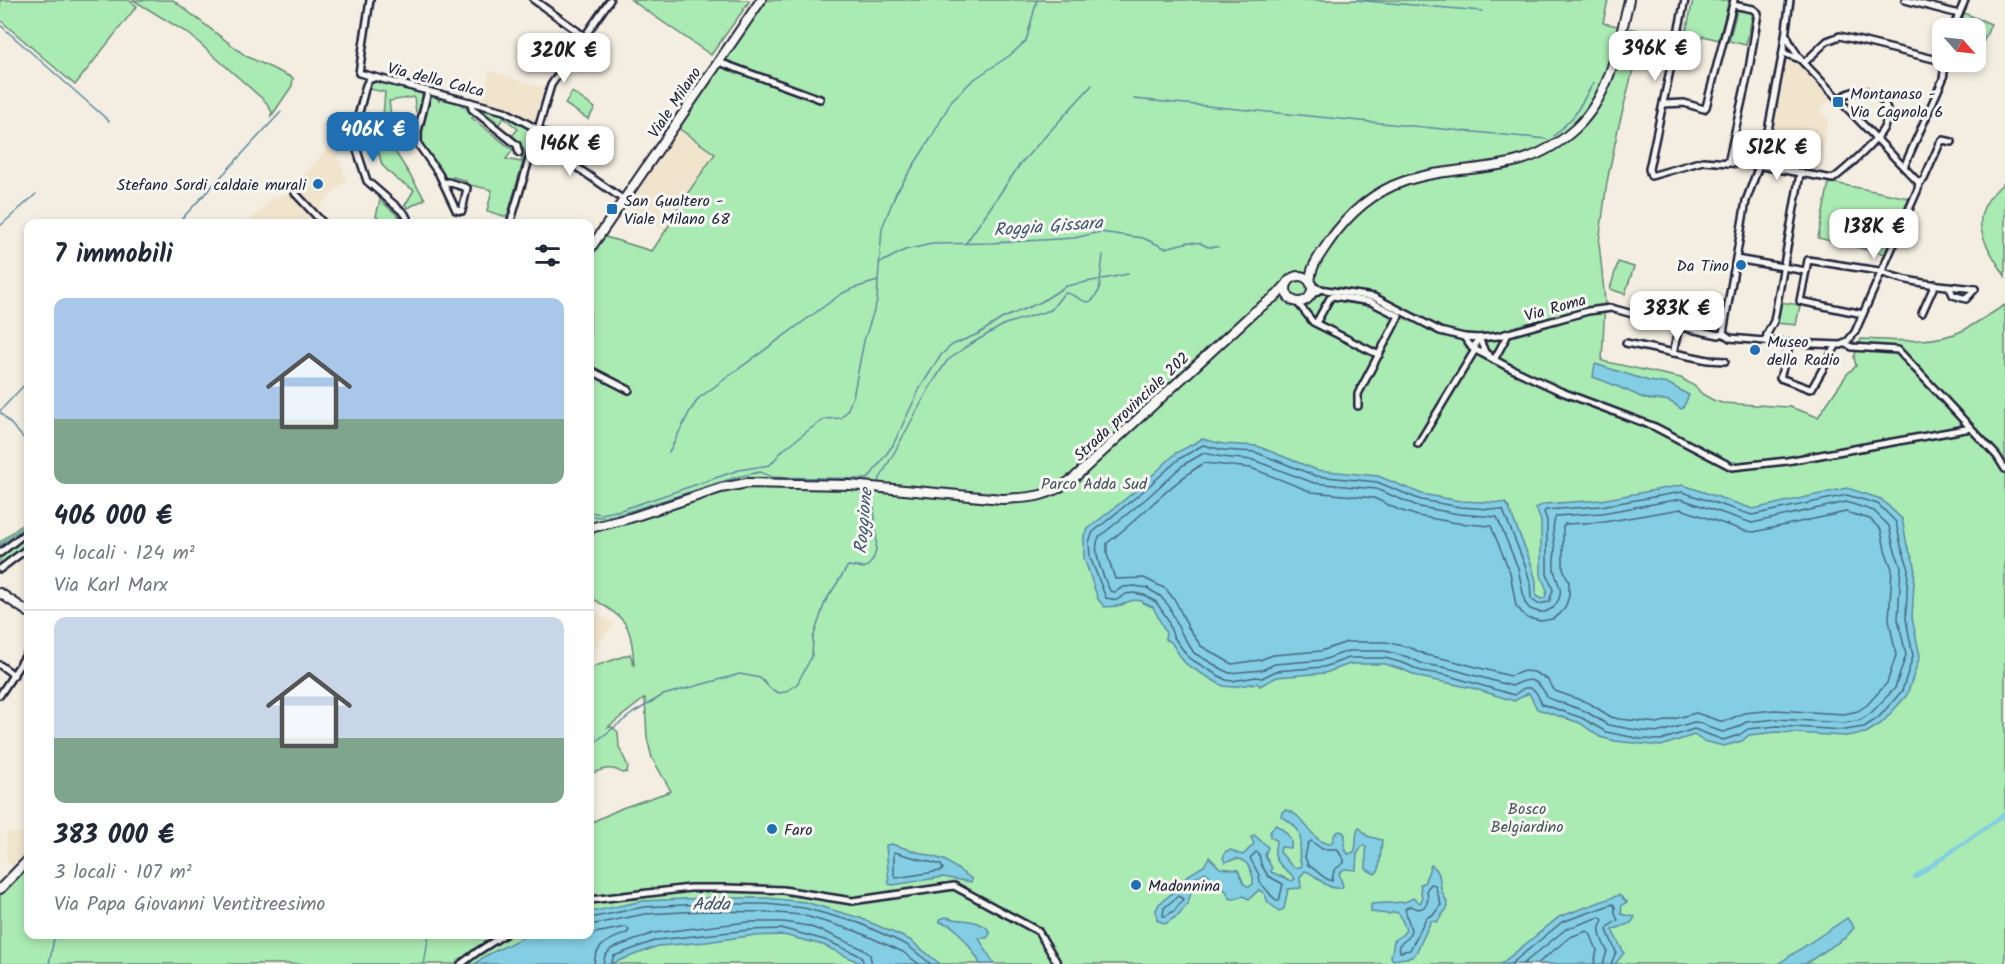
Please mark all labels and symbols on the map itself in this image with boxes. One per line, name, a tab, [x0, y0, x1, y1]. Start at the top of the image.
north arrow	[1932, 18, 1986, 72]
pin: 396K €	[1606, 31, 1704, 82]
pin: 320K €	[515, 33, 613, 84]
street label: Via della Calca	[385, 56, 487, 105]
street label: Viale Milano	[642, 62, 708, 143]
place label: Montanaso - Via Cagnola 6	[1850, 82, 1943, 125]
marker: Montanaso - Via Cagnola 6	[1831, 95, 1845, 109]
pin: 406K €	[324, 112, 422, 163]
pin: 146K €	[521, 126, 619, 177]
pin: 512K €	[1728, 130, 1826, 181]
place label: Stefano Sordi caldaie murali	[117, 173, 307, 198]
marker: Stefano Sordi caldaie murali	[311, 177, 325, 191]
place label: San Gualtero - Viale Milano 68	[624, 189, 730, 232]
marker: San Gualtero - Viale Milano 68	[605, 202, 619, 216]
water label: Roggia Gissara	[993, 209, 1105, 246]
pin: 138K €	[1825, 209, 1923, 260]
place label: Da Tino	[1677, 254, 1729, 279]
marker: Da Tino	[1734, 258, 1748, 272]
street label: Via Roma	[1522, 288, 1589, 329]
pin: 383K €	[1628, 291, 1726, 342]
place label: Museo della Radio	[1767, 330, 1840, 373]
marker: Museo della Radio	[1748, 343, 1762, 357]
street label: Strada provinciale 202	[1068, 346, 1196, 468]
park label: Parco Adda Sud	[1041, 472, 1148, 497]
water label: Roggione	[847, 485, 882, 555]
park label: Bosco Belgiardino	[1490, 797, 1564, 840]
place label: Faro	[784, 818, 812, 843]
marker: Faro	[765, 822, 779, 836]
place label: Madonnina	[1148, 874, 1220, 899]
marker: Madonnina	[1129, 878, 1143, 892]
water label: Adda	[692, 891, 731, 920]

